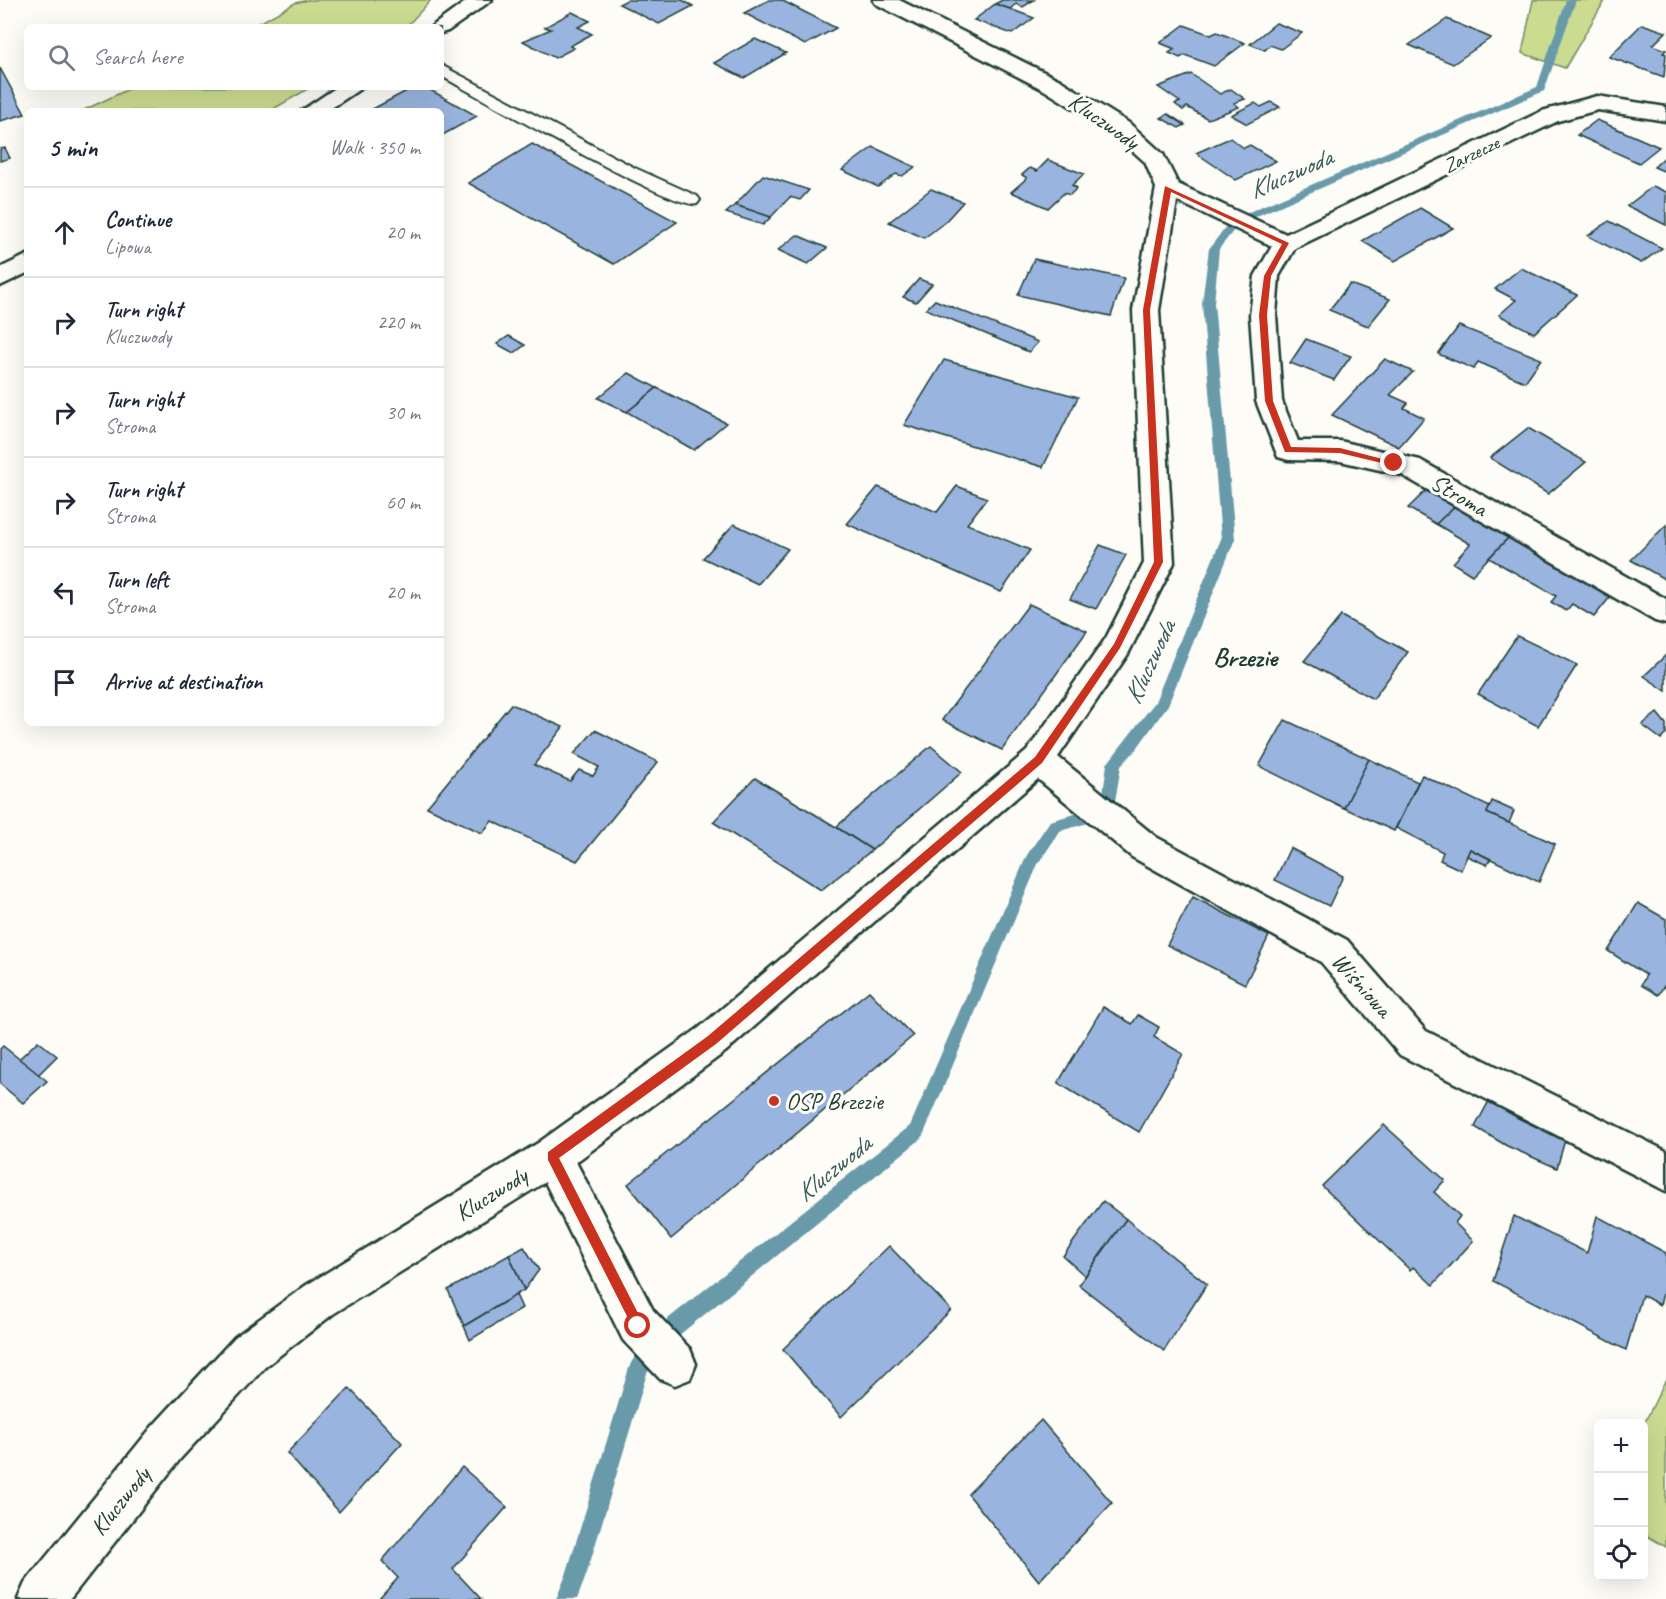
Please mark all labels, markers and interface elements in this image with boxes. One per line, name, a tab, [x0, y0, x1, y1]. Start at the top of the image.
search box	[24, 24, 444, 90]
icon: search	[45, 41, 78, 74]
text: Search here	[93, 43, 183, 71]
street label: Kluczwody	[1063, 86, 1147, 157]
street label: Zarzecze	[1439, 130, 1505, 179]
text: 5 min	[48, 131, 97, 164]
text: Walk · 350 m	[330, 135, 420, 160]
water label: Kluczwoda	[1243, 139, 1340, 206]
text: Continue	[105, 206, 171, 234]
icon: ahead	[48, 216, 81, 249]
text: 20 m	[386, 220, 420, 245]
text: Lipowa	[105, 234, 151, 259]
text: Turn right	[105, 296, 182, 324]
icon: right	[48, 306, 81, 339]
text: 220 m	[377, 310, 420, 335]
text: Kluczwody	[105, 324, 171, 349]
text: Turn right	[105, 386, 182, 414]
icon: right	[48, 396, 81, 429]
text: 30 m	[386, 400, 420, 425]
text: Stroma	[105, 414, 155, 439]
route end	[1380, 449, 1406, 475]
street label: Stroma	[1425, 467, 1494, 524]
text: Turn right	[105, 476, 182, 504]
icon: right	[48, 486, 81, 519]
text: 60 m	[386, 490, 420, 515]
text: Stroma	[105, 504, 155, 529]
text: Turn left	[105, 566, 169, 594]
icon: left	[48, 576, 81, 609]
text: 20 m	[386, 580, 420, 605]
text: Stroma	[105, 594, 155, 619]
water label: Kluczwoda	[1116, 612, 1184, 709]
district label: Brzezie	[1213, 640, 1279, 674]
icon: arrive	[48, 666, 81, 699]
text: Arrive at destination	[105, 668, 262, 696]
street label: Wiśniowa	[1325, 946, 1400, 1025]
place label: OSP Brzezie	[786, 1086, 885, 1116]
marker: OSP Brzezie	[767, 1094, 781, 1108]
water label: Kluczwoda	[789, 1126, 880, 1209]
street label: Kluczwody	[449, 1159, 534, 1228]
route start	[624, 1312, 650, 1338]
map controls	[1594, 1419, 1648, 1581]
button: +	[1594, 1419, 1648, 1473]
street label: Kluczwody	[83, 1459, 158, 1541]
button: −	[1594, 1473, 1648, 1527]
button: locate	[1594, 1527, 1648, 1581]

